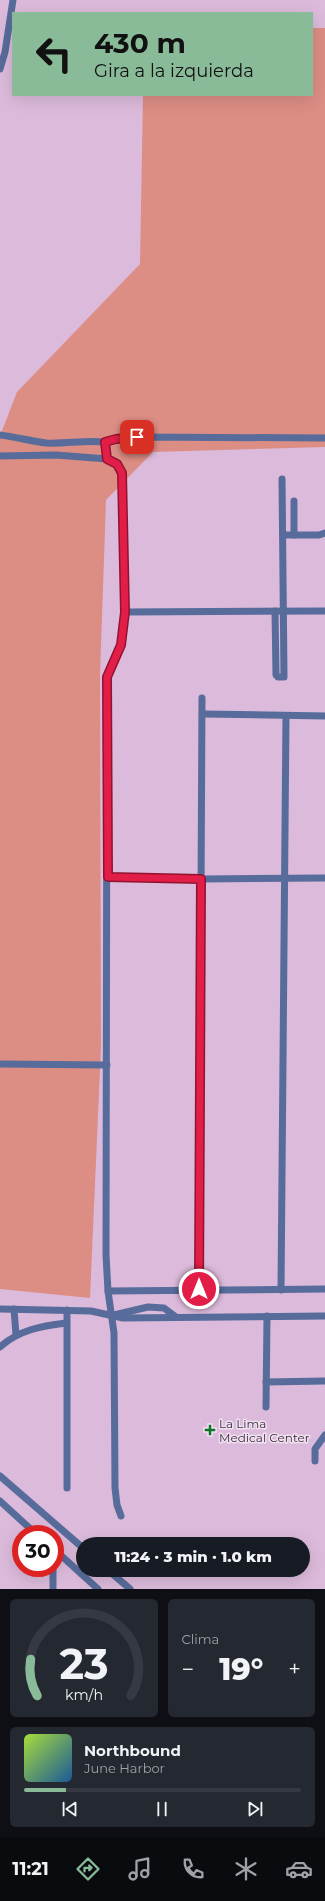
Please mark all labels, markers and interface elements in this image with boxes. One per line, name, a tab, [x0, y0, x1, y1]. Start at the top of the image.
text: 430 m	[94, 26, 186, 60]
icon: left	[28, 28, 80, 80]
text: Gira a la izquierda	[94, 60, 254, 82]
pin	[120, 420, 154, 454]
icon: arrive	[126, 426, 148, 448]
position arrow	[178, 1268, 220, 1310]
place label: La Lima Medical Center	[219, 1416, 310, 1445]
marker: La Lima Medical Center	[204, 1424, 216, 1436]
speed limit sign: 30	[12, 1525, 64, 1577]
text: 11:24 · 3 min · 1.0 km	[114, 1547, 272, 1566]
text: Clima	[182, 1631, 219, 1647]
text: 23	[59, 1639, 108, 1689]
text: 19°	[219, 1651, 263, 1688]
text: −	[182, 1656, 194, 1683]
text: +	[288, 1656, 301, 1683]
text: km/h	[65, 1686, 103, 1704]
text: Northbound	[84, 1741, 181, 1760]
text: June Harbor	[84, 1760, 165, 1776]
icon: previous	[59, 1798, 81, 1820]
icon: pause	[151, 1798, 173, 1820]
icon: next	[244, 1798, 266, 1820]
icon: directions	[74, 1855, 102, 1883]
icon: music	[126, 1855, 154, 1883]
icon: phone	[179, 1855, 207, 1883]
icon: climate	[232, 1855, 260, 1883]
icon: car	[285, 1855, 313, 1883]
text: 11:21	[12, 1858, 49, 1880]

